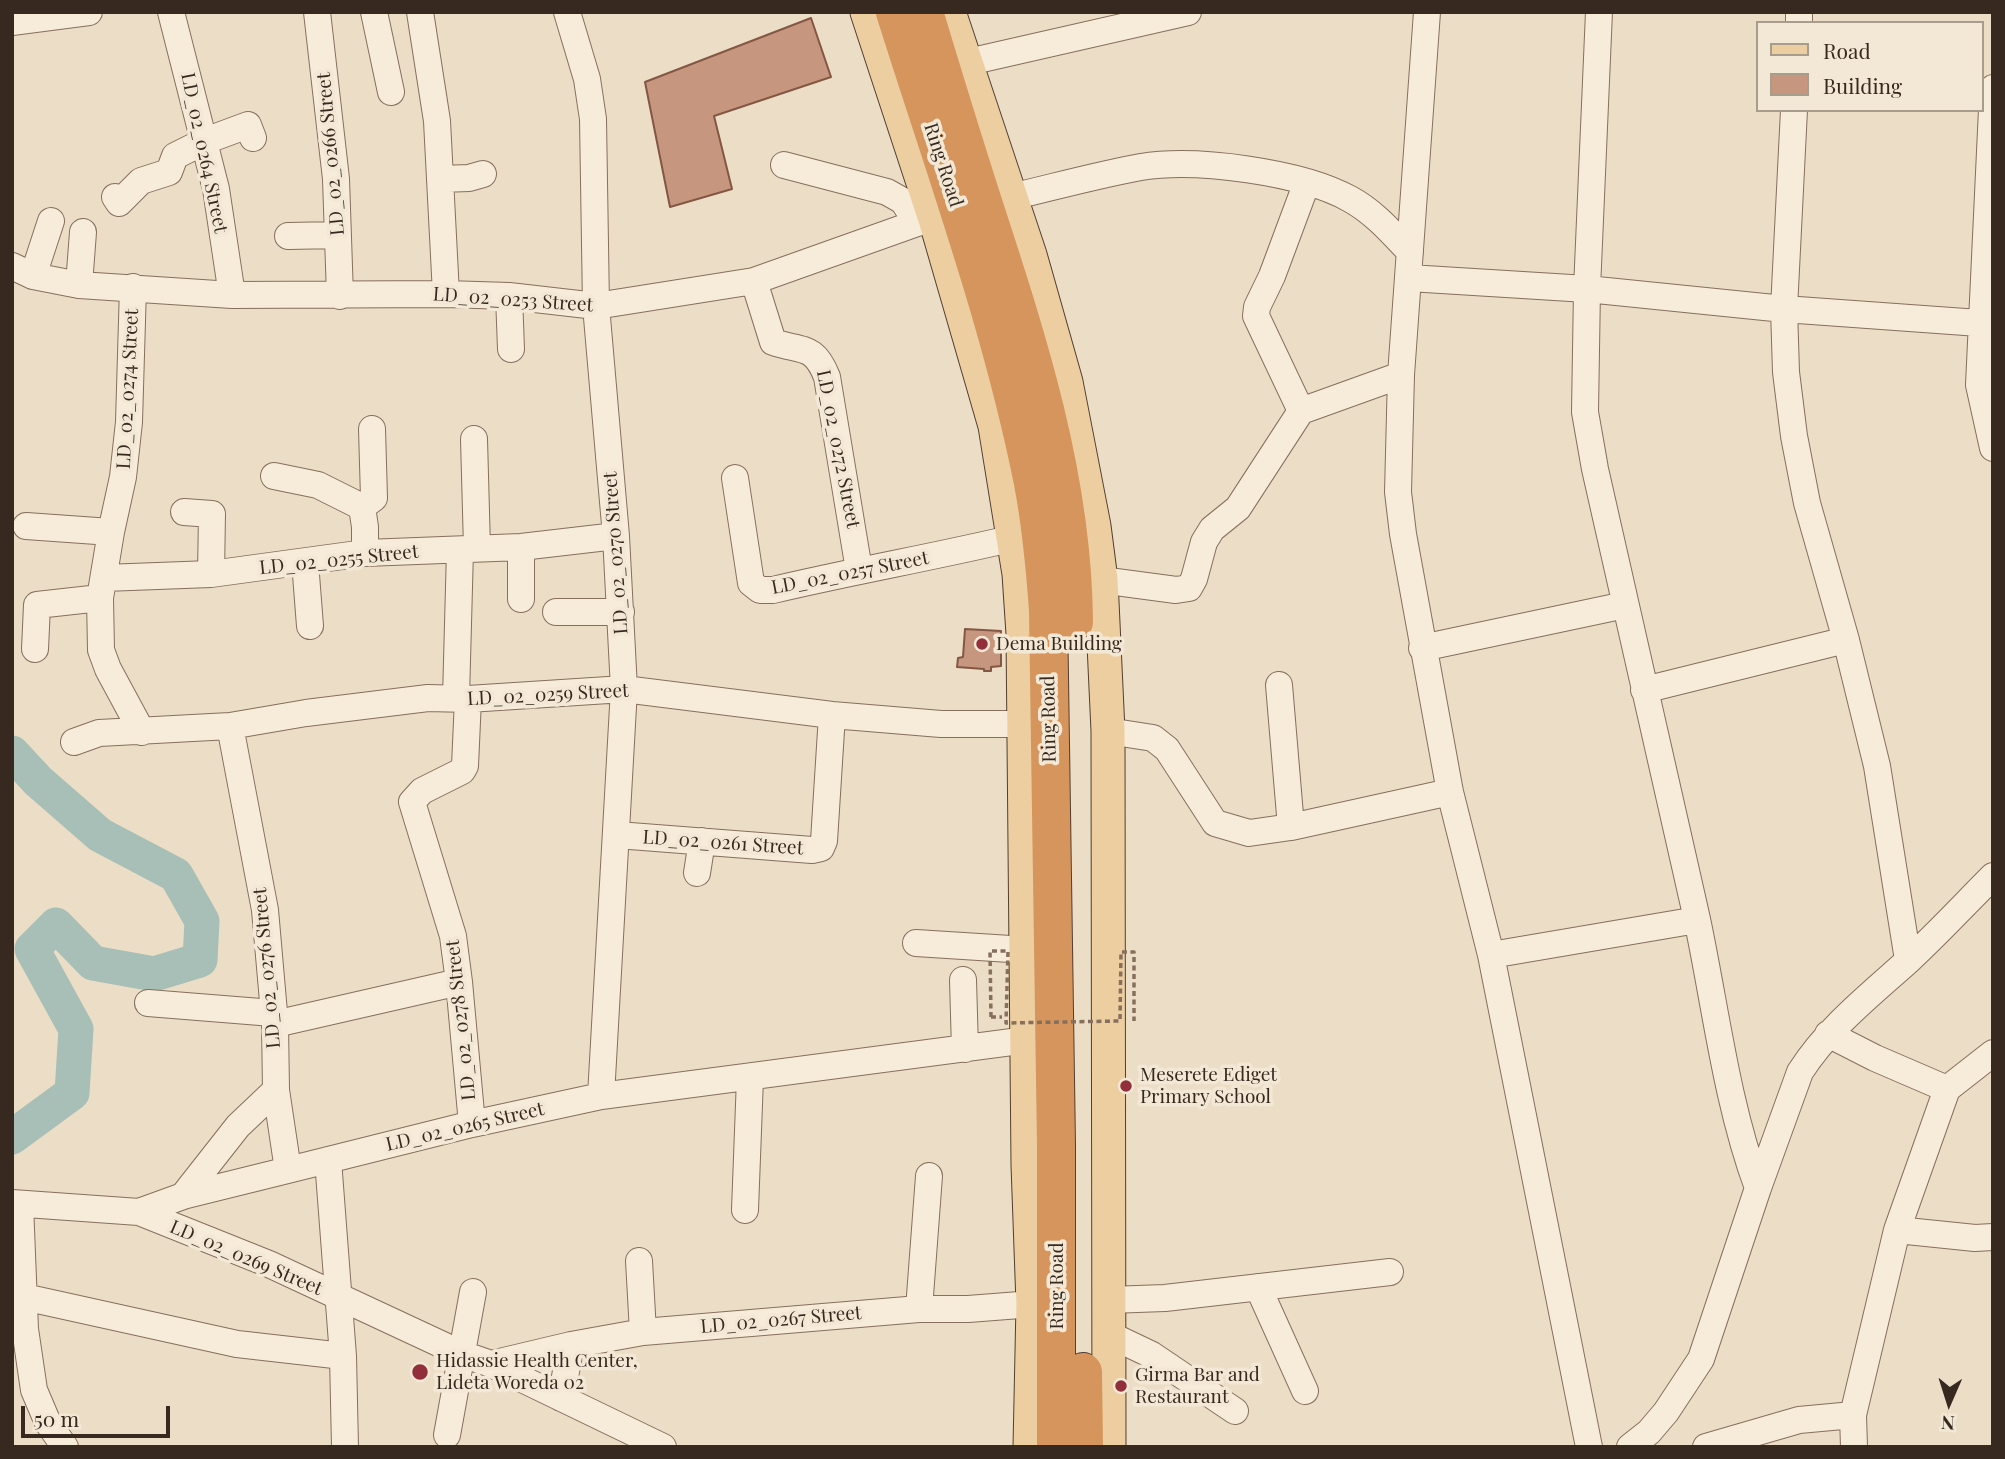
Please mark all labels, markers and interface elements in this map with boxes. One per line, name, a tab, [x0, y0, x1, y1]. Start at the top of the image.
legend	[1756, 21, 1984, 112]
text: Road	[1823, 36, 1871, 64]
street label: LD_02_0264 Street	[176, 71, 232, 235]
street label: LD_02_0266 Street	[313, 71, 349, 237]
text: Building	[1823, 71, 1902, 99]
street label: Ring Road	[919, 120, 967, 210]
street label: LD_02_0253 Street	[432, 283, 594, 317]
street label: LD_02_0274 Street	[112, 308, 144, 470]
street label: LD_02_0272 Street	[811, 368, 865, 530]
street label: LD_02_0270 Street	[599, 471, 633, 635]
street label: LD_02_0255 Street	[258, 540, 420, 580]
street label: LD_02_0257 Street	[769, 547, 931, 599]
place label: Dema Building	[996, 633, 1122, 655]
marker: Dema Building	[974, 636, 990, 652]
street label: Ring Road	[1037, 675, 1061, 763]
street label: LD_02_0259 Street	[467, 679, 629, 711]
street label: LD_02_0261 Street	[642, 826, 804, 860]
street label: LD_02_0276 Street	[249, 886, 285, 1050]
street label: LD_02_0278 Street	[441, 938, 481, 1102]
place label: Meserete Ediget Primary School	[1140, 1064, 1277, 1108]
marker: Meserete Ediget Primary School	[1118, 1078, 1134, 1094]
street label: LD_02_0265 Street	[384, 1098, 546, 1156]
street label: LD_02_0269 Street	[166, 1216, 326, 1300]
street label: Ring Road	[1046, 1242, 1068, 1330]
street label: LD_02_0267 Street	[699, 1302, 863, 1338]
place label: Hidassie Health Center, Lideta Woreda 02	[436, 1350, 638, 1394]
marker: Hidassie Health Center, Lideta Woreda 02	[410, 1362, 430, 1382]
place label: Girma Bar and Restaurant	[1135, 1364, 1260, 1408]
north arrow	[1914, 1368, 1984, 1438]
marker: Girma Bar and Restaurant	[1113, 1378, 1129, 1394]
scale bar	[24, 1392, 173, 1436]
text: 50 m	[34, 1404, 79, 1432]
text: N	[1940, 1411, 1955, 1437]

